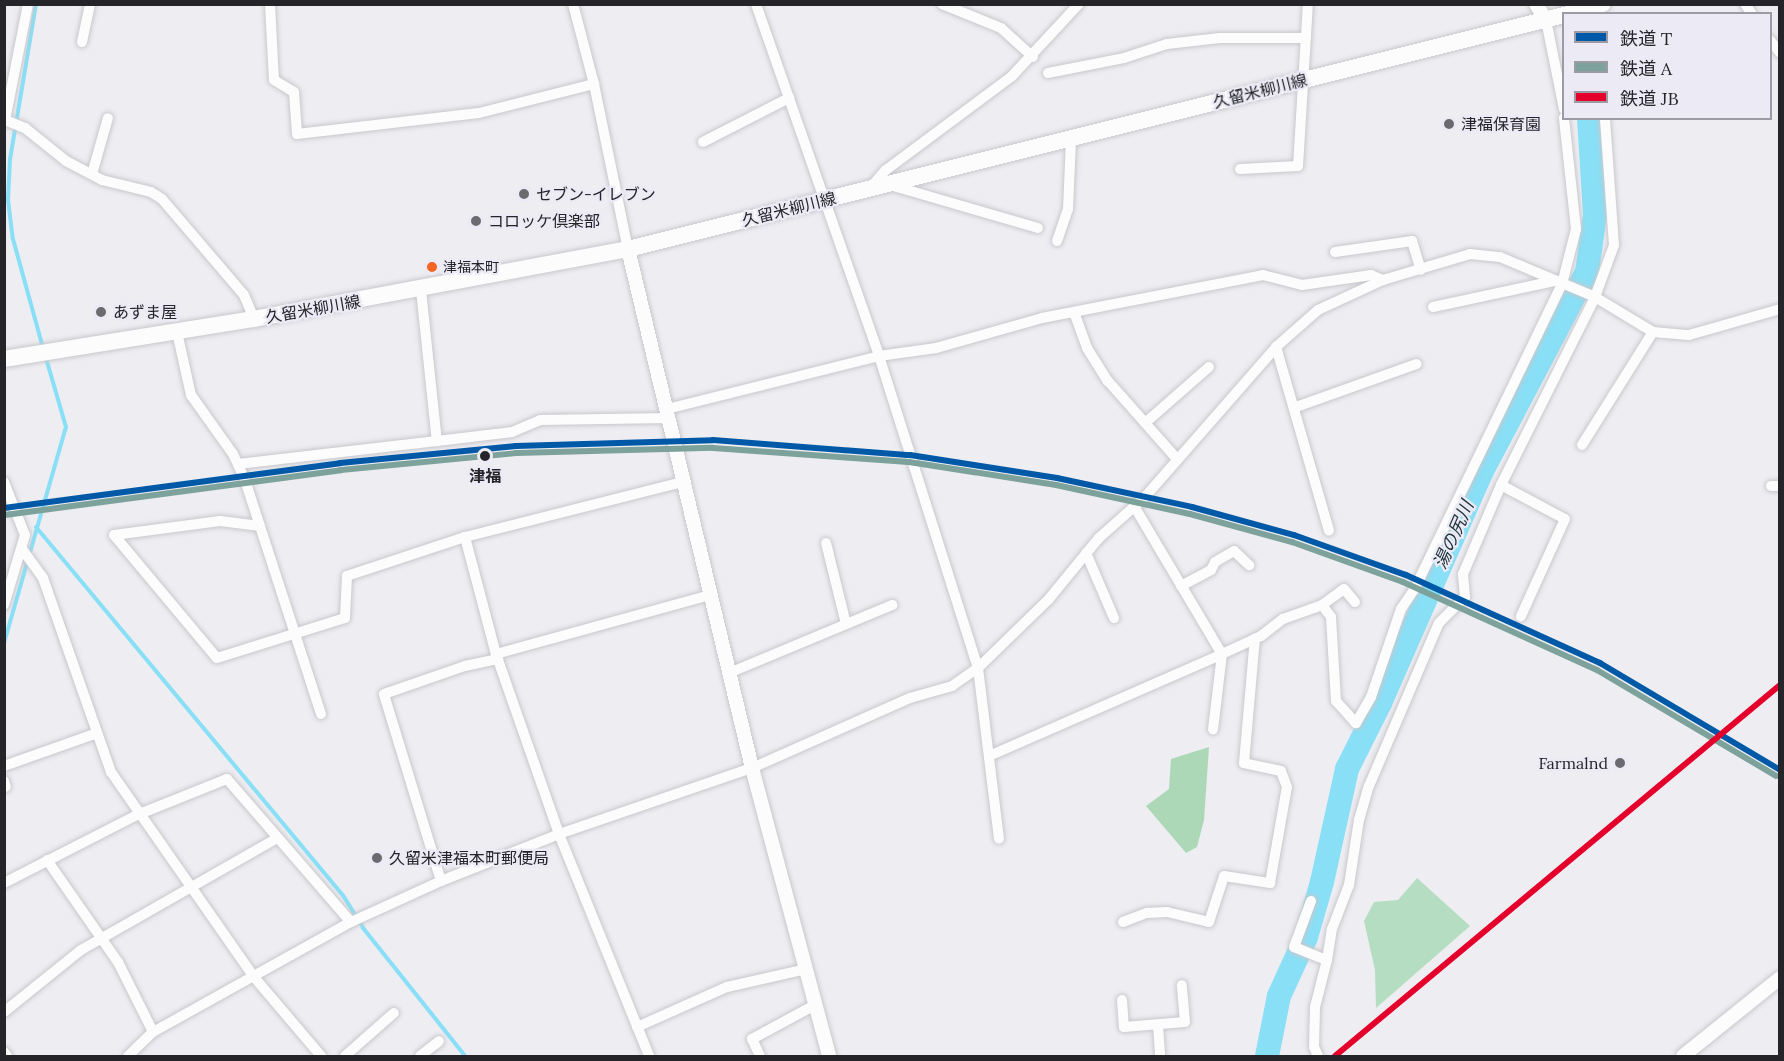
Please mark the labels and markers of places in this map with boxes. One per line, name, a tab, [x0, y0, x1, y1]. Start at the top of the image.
place label: 津福保育園	[1461, 114, 1541, 134]
marker: 津福保育園	[1442, 117, 1456, 131]
place label: セブン-イレブン	[536, 184, 656, 204]
marker: セブン-イレブン	[517, 187, 531, 201]
place label: コロッケ倶楽部	[488, 211, 600, 231]
marker: コロッケ倶楽部	[469, 214, 483, 228]
place label: 津福本町	[443, 259, 499, 275]
marker: 津福本町	[426, 261, 438, 273]
place label: あずま屋	[113, 302, 177, 322]
marker: あずま屋	[94, 305, 108, 319]
marker: 津福	[476, 447, 494, 465]
place label: 津福	[469, 466, 501, 486]
place label: Farmalnd	[1538, 753, 1608, 773]
marker: Farmalnd	[1613, 756, 1627, 770]
place label: 久留米津福本町郵便局	[389, 848, 549, 868]
marker: 久留米津福本町郵便局	[370, 851, 384, 865]

